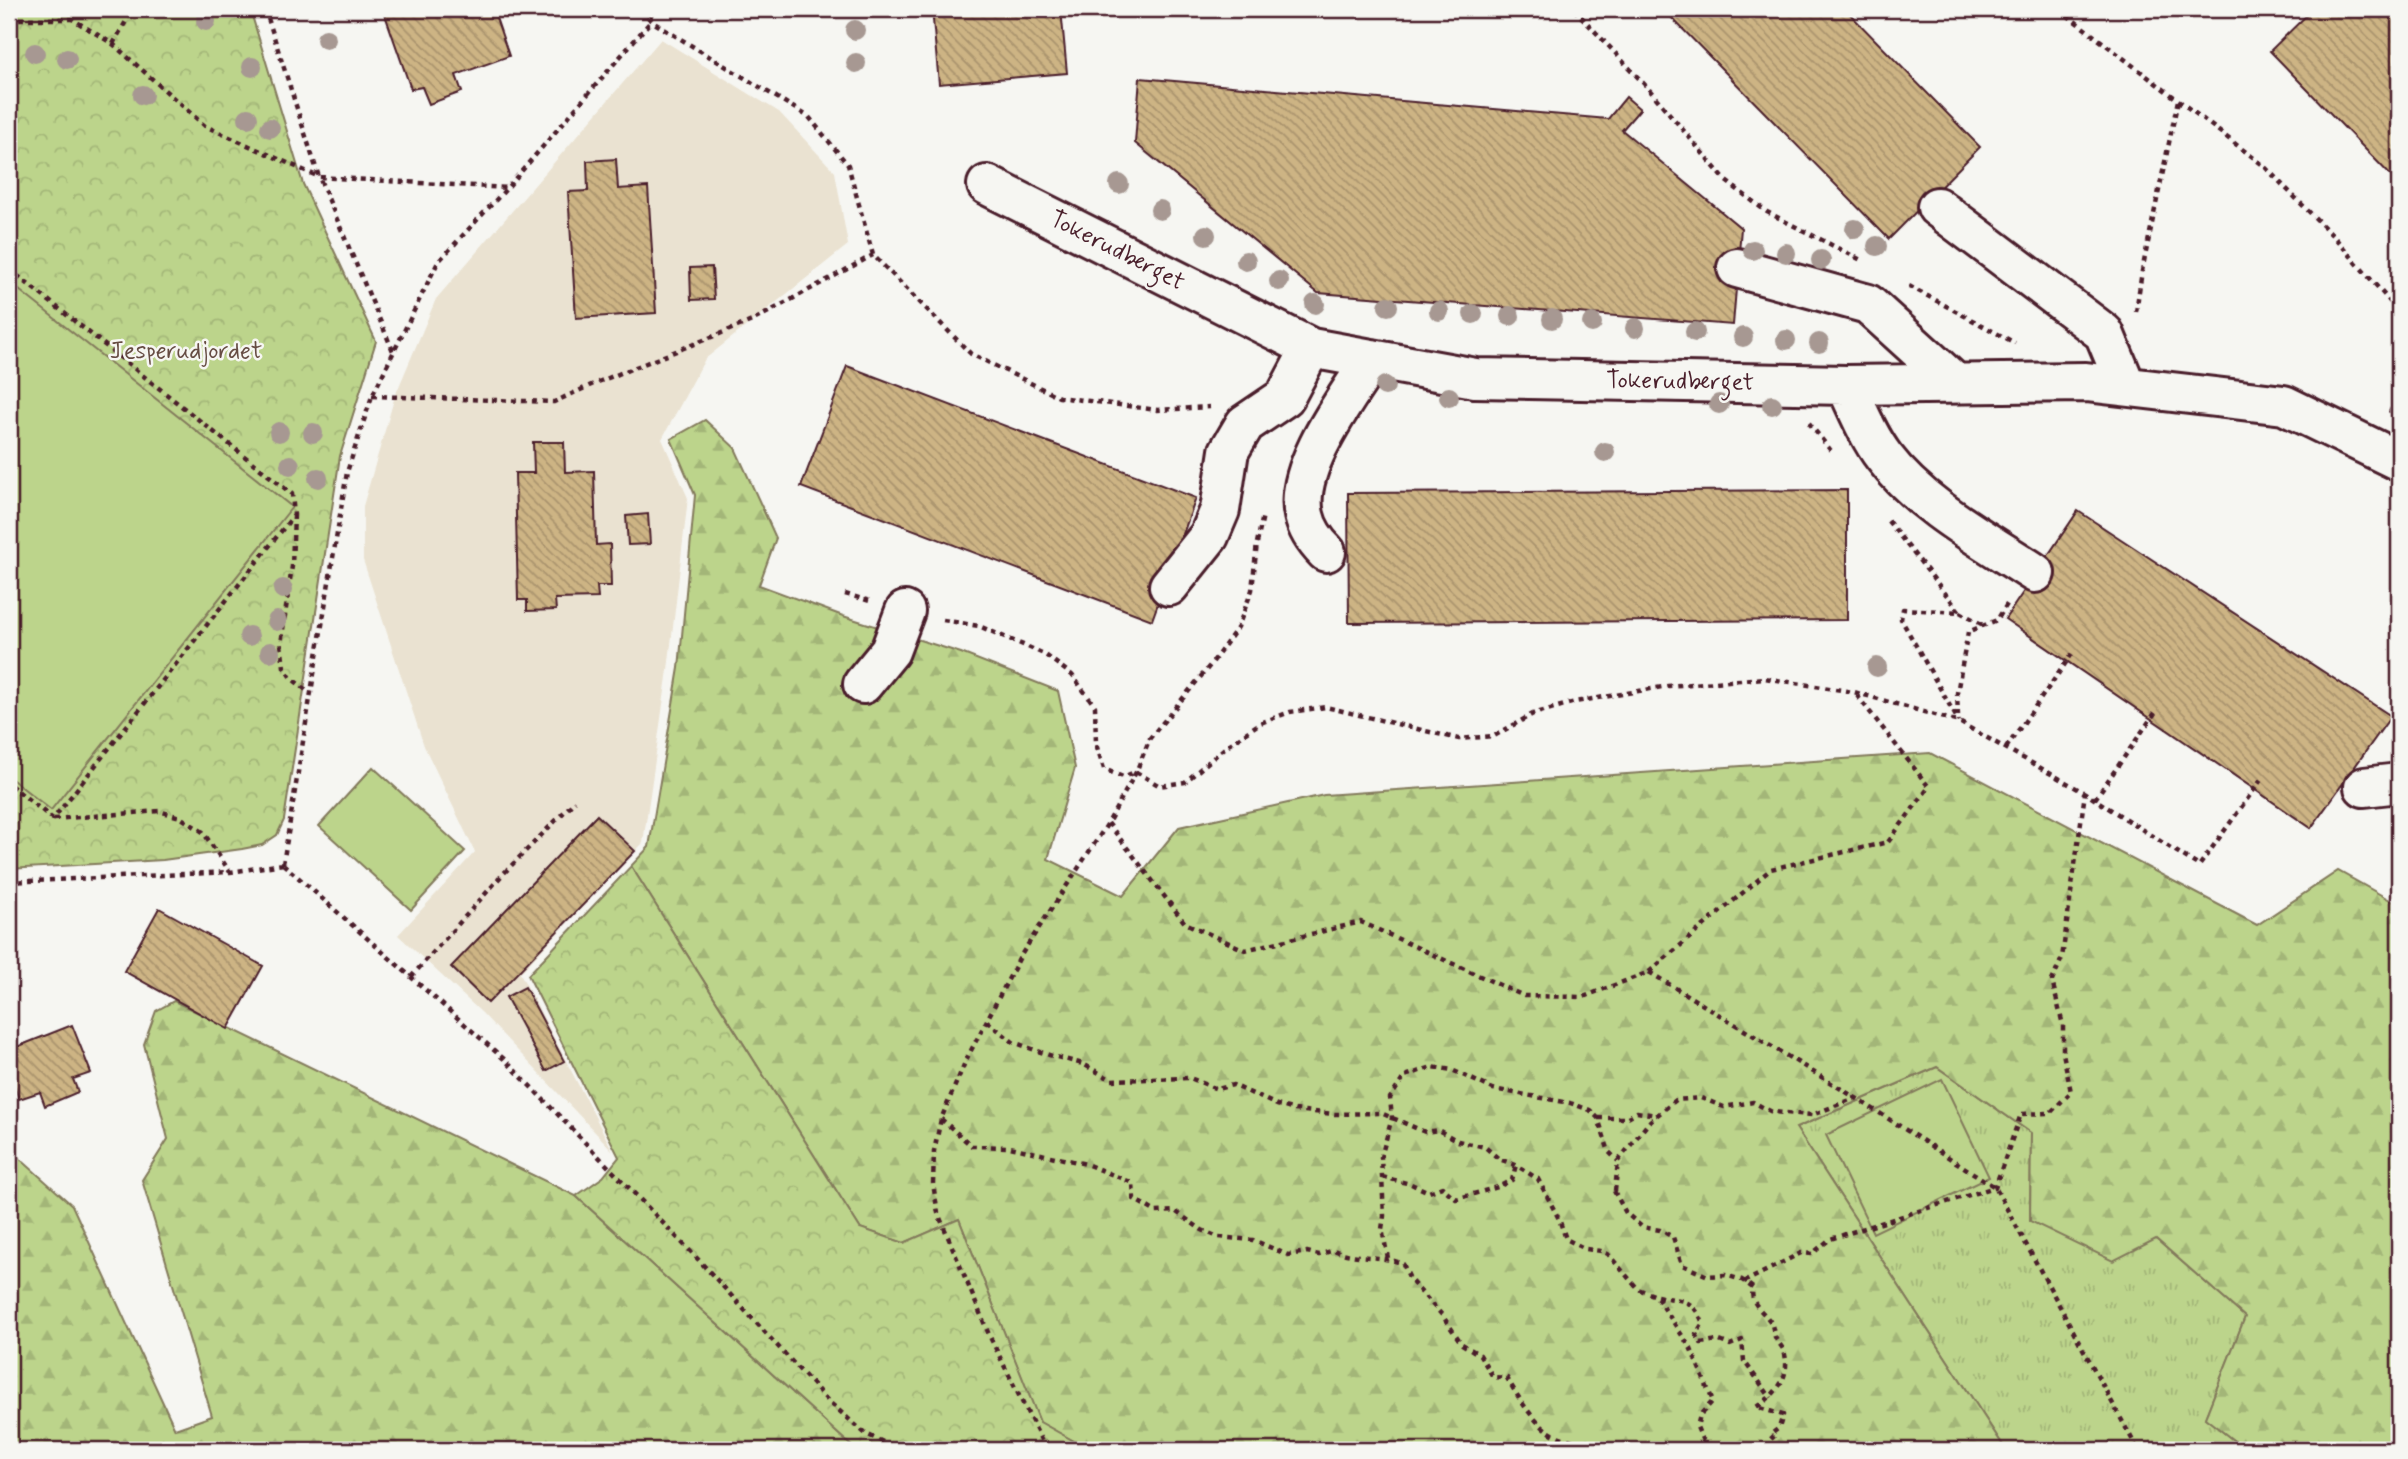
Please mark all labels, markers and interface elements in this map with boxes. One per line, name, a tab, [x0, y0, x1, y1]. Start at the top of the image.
street label: Tokerudberget	[1043, 204, 1190, 301]
park label: Jesperudjordet	[110, 336, 262, 367]
street label: Tokerudberget	[1606, 365, 1754, 402]

